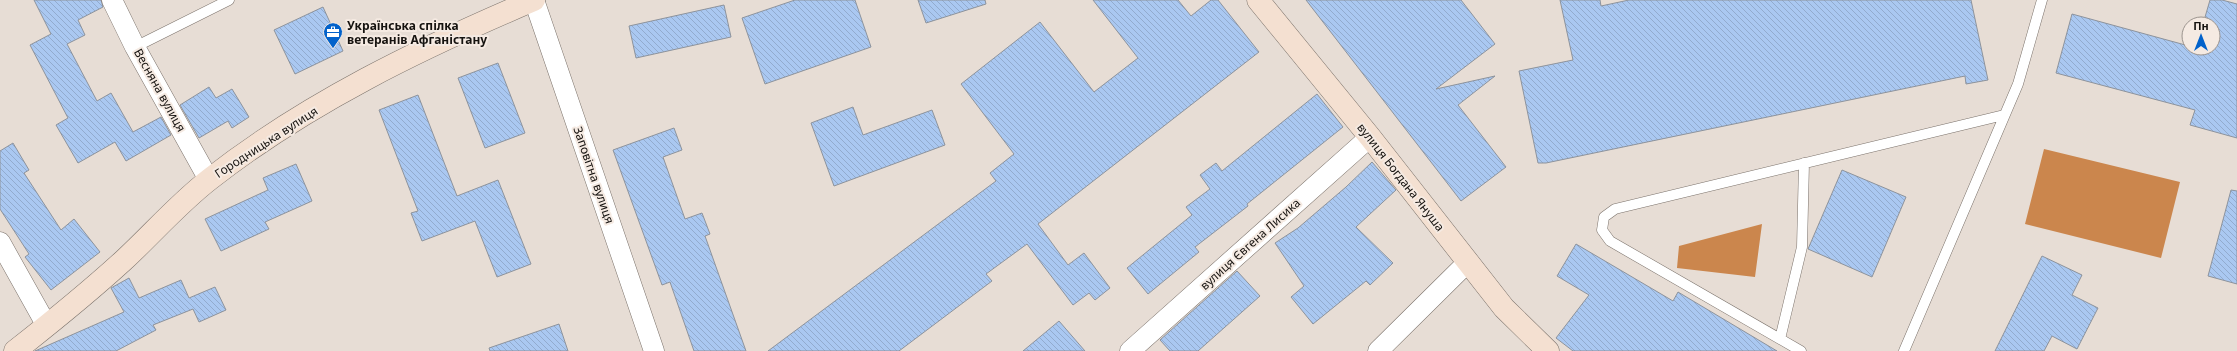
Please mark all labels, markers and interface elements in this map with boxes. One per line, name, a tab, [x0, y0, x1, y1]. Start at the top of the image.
north arrow	[2181, 16, 2221, 56]
place label: Українська спілка ветеранів Афганістану	[347, 17, 487, 48]
text: Пн	[2193, 18, 2209, 33]
office icon: Українська спілка ветеранів Афганістану	[322, 21, 344, 49]
street label: Весняна вулиця	[130, 45, 190, 135]
street label: Городницька вулиця	[211, 102, 321, 182]
street label: вулиця Богдана Януша	[1353, 119, 1449, 235]
street label: Заповітна вулиця	[569, 124, 619, 226]
street label: вулиця Євгена Лисика	[1196, 194, 1304, 294]

